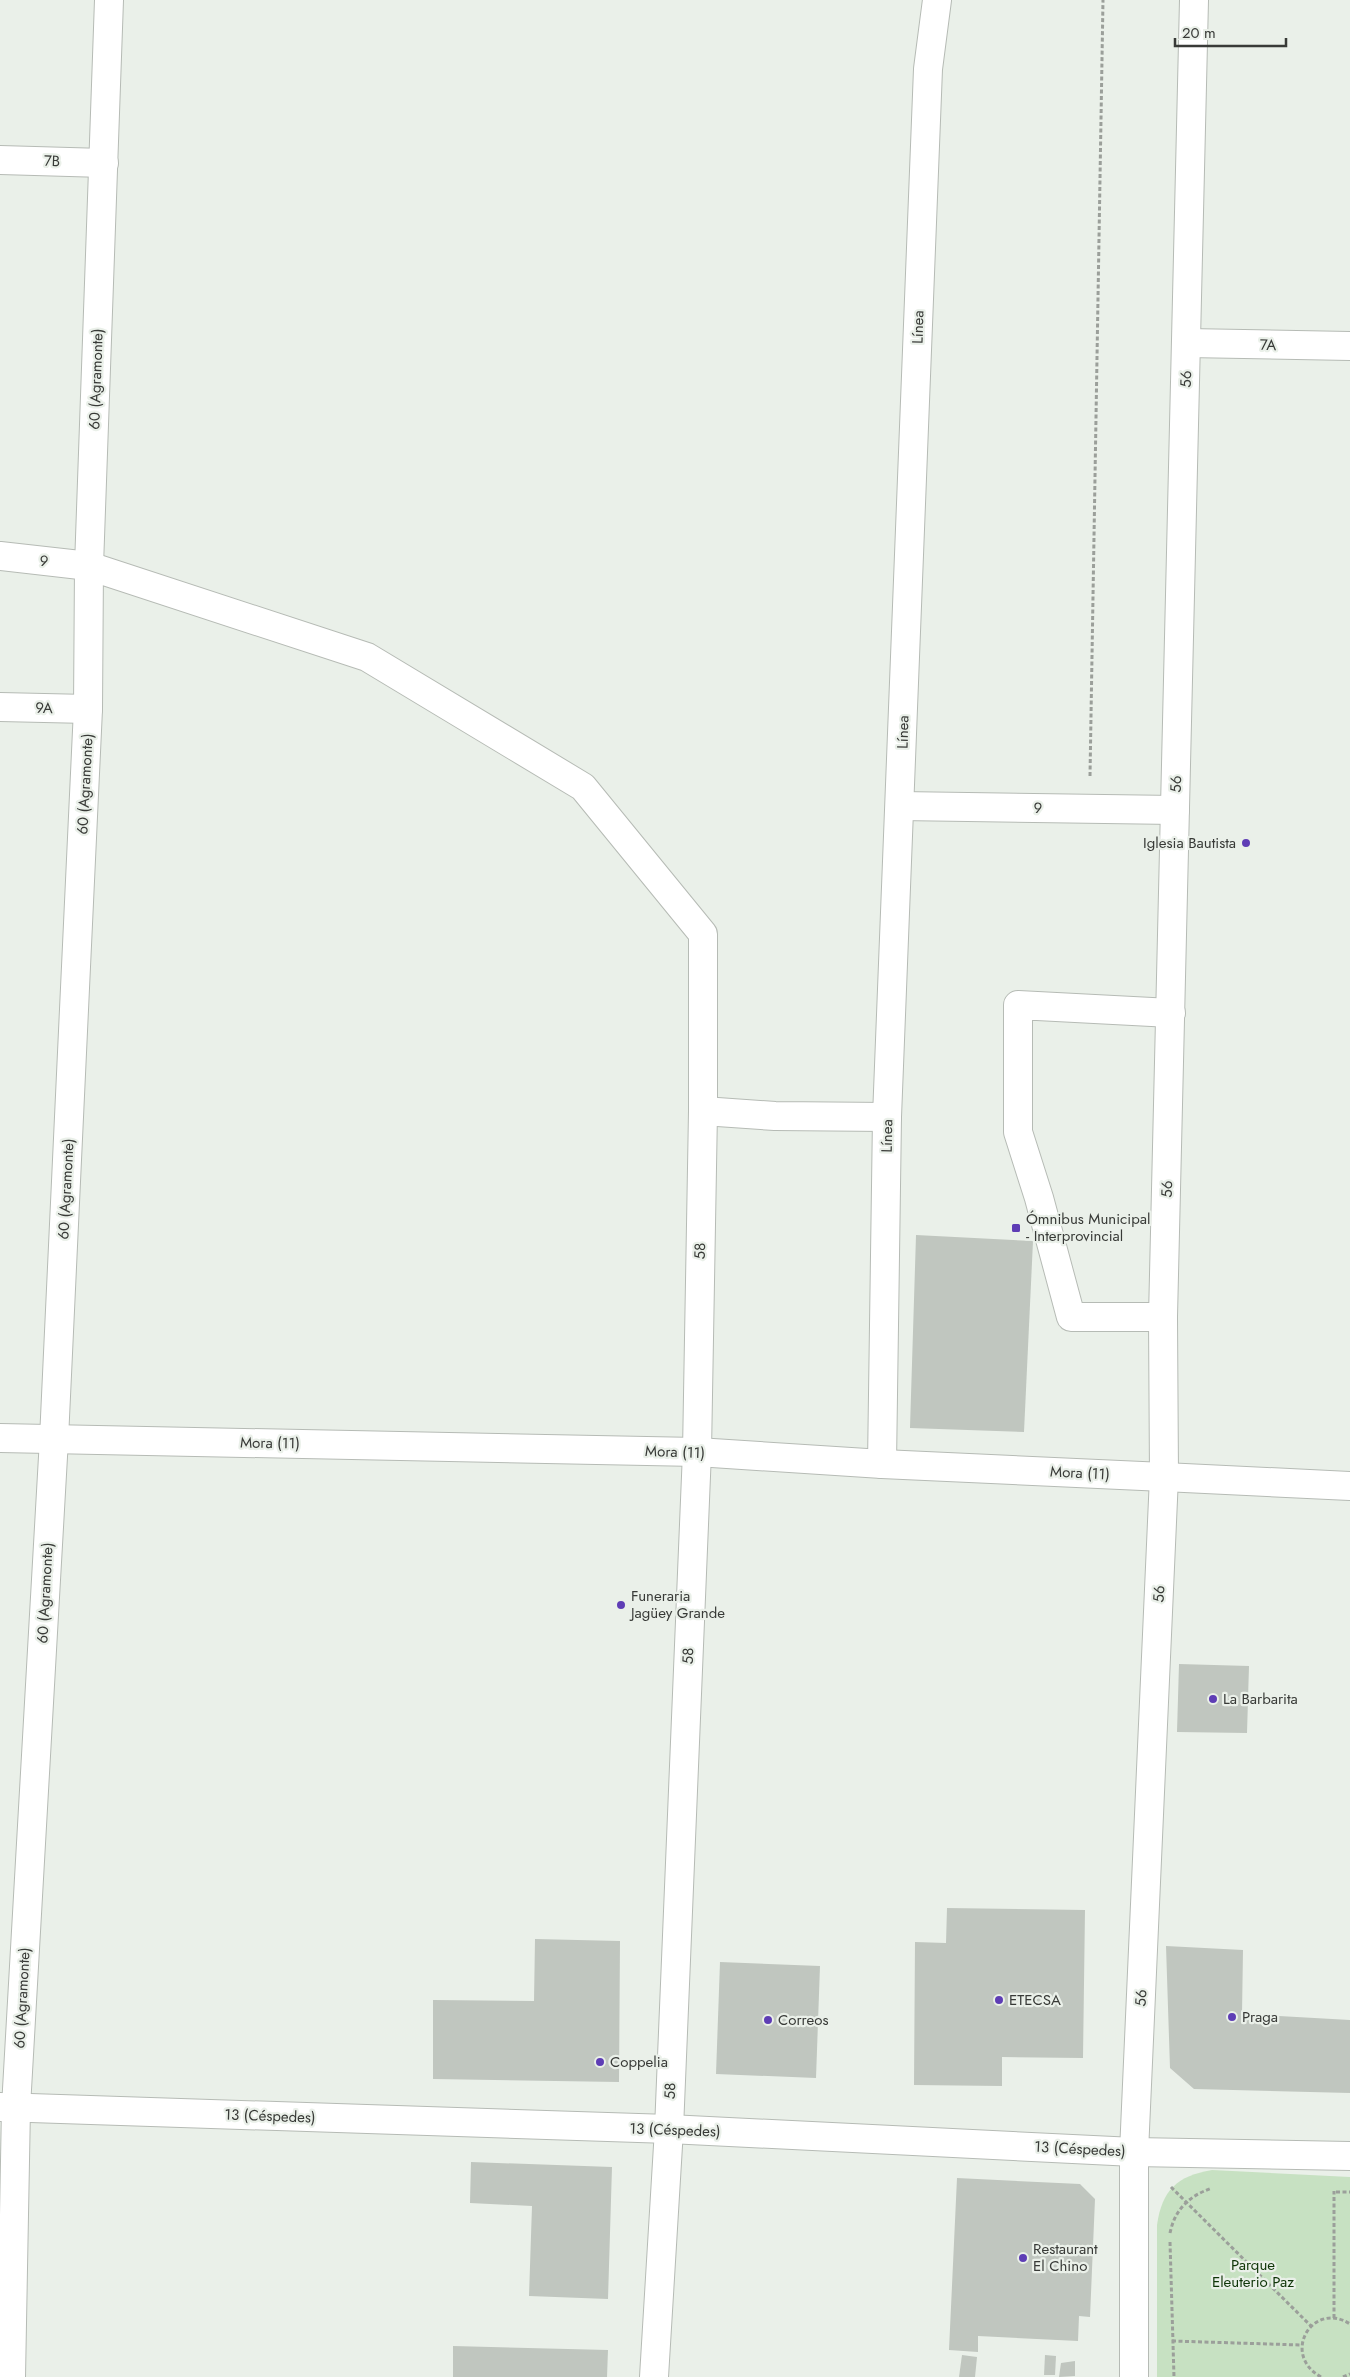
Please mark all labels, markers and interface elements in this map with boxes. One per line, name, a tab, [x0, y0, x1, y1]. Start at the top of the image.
scale bar	[1175, 15, 1286, 47]
text: 20 m	[1182, 22, 1216, 44]
street label: 7B	[43, 150, 61, 172]
street label: Línea	[906, 310, 930, 344]
street label: 60 (Agramonte)	[83, 328, 109, 430]
street label: 7A	[1260, 334, 1276, 356]
street label: 56	[1175, 370, 1197, 388]
street label: 9	[38, 550, 50, 572]
street label: 9A	[35, 697, 53, 719]
street label: Línea	[891, 715, 915, 749]
street label: 60 (Agramonte)	[71, 733, 99, 835]
street label: 56	[1165, 775, 1187, 793]
street label: 9	[1033, 797, 1043, 819]
place label: Iglesia Bautista	[1143, 832, 1236, 854]
marker: Iglesia Bautista	[1240, 837, 1252, 849]
street label: Línea	[876, 1119, 898, 1153]
street label: 60 (Agramonte)	[52, 1138, 80, 1240]
street label: 56	[1156, 1180, 1178, 1198]
place label: Ómnibus Municipal - Interprovincial	[1026, 1208, 1150, 1247]
marker: Ómnibus Municipal - Interprovincial	[1010, 1222, 1022, 1234]
street label: 58	[689, 1242, 711, 1260]
street label: Mora (11)	[240, 1431, 300, 1455]
street label: Mora (11)	[645, 1440, 705, 1464]
street label: Mora (11)	[1049, 1460, 1111, 1486]
street label: 60 (Agramonte)	[31, 1542, 59, 1644]
place label: Funeraria Jagüey Grande	[629, 1585, 725, 1624]
street label: 56	[1148, 1585, 1170, 1603]
marker: Funeraria Jagüey Grande	[615, 1599, 627, 1611]
street label: 58	[677, 1647, 699, 1665]
place label: La Barbarita	[1223, 1688, 1298, 1710]
marker: La Barbarita	[1207, 1693, 1219, 1705]
street label: 60 (Agramonte)	[8, 1947, 36, 2049]
place label: ETECSA	[1009, 1989, 1061, 2011]
street label: 56	[1130, 1989, 1152, 2007]
marker: ETECSA	[993, 1994, 1005, 2006]
place label: Praga	[1242, 2006, 1278, 2028]
place label: Correos	[778, 2009, 829, 2031]
marker: Praga	[1226, 2011, 1238, 2023]
marker: Correos	[762, 2014, 774, 2026]
place label: Coppelia	[610, 2051, 668, 2073]
marker: Coppelia	[594, 2056, 606, 2068]
street label: 58	[659, 2082, 681, 2100]
street label: 13 (Céspedes)	[224, 2103, 316, 2129]
street label: 13 (Céspedes)	[629, 2117, 721, 2143]
street label: 13 (Céspedes)	[1034, 2136, 1126, 2162]
place label: Restaurant El Chino	[1033, 2238, 1098, 2277]
marker: Restaurant El Chino	[1017, 2252, 1029, 2264]
park label: Parque Eleuterio Paz	[1212, 2254, 1294, 2293]

